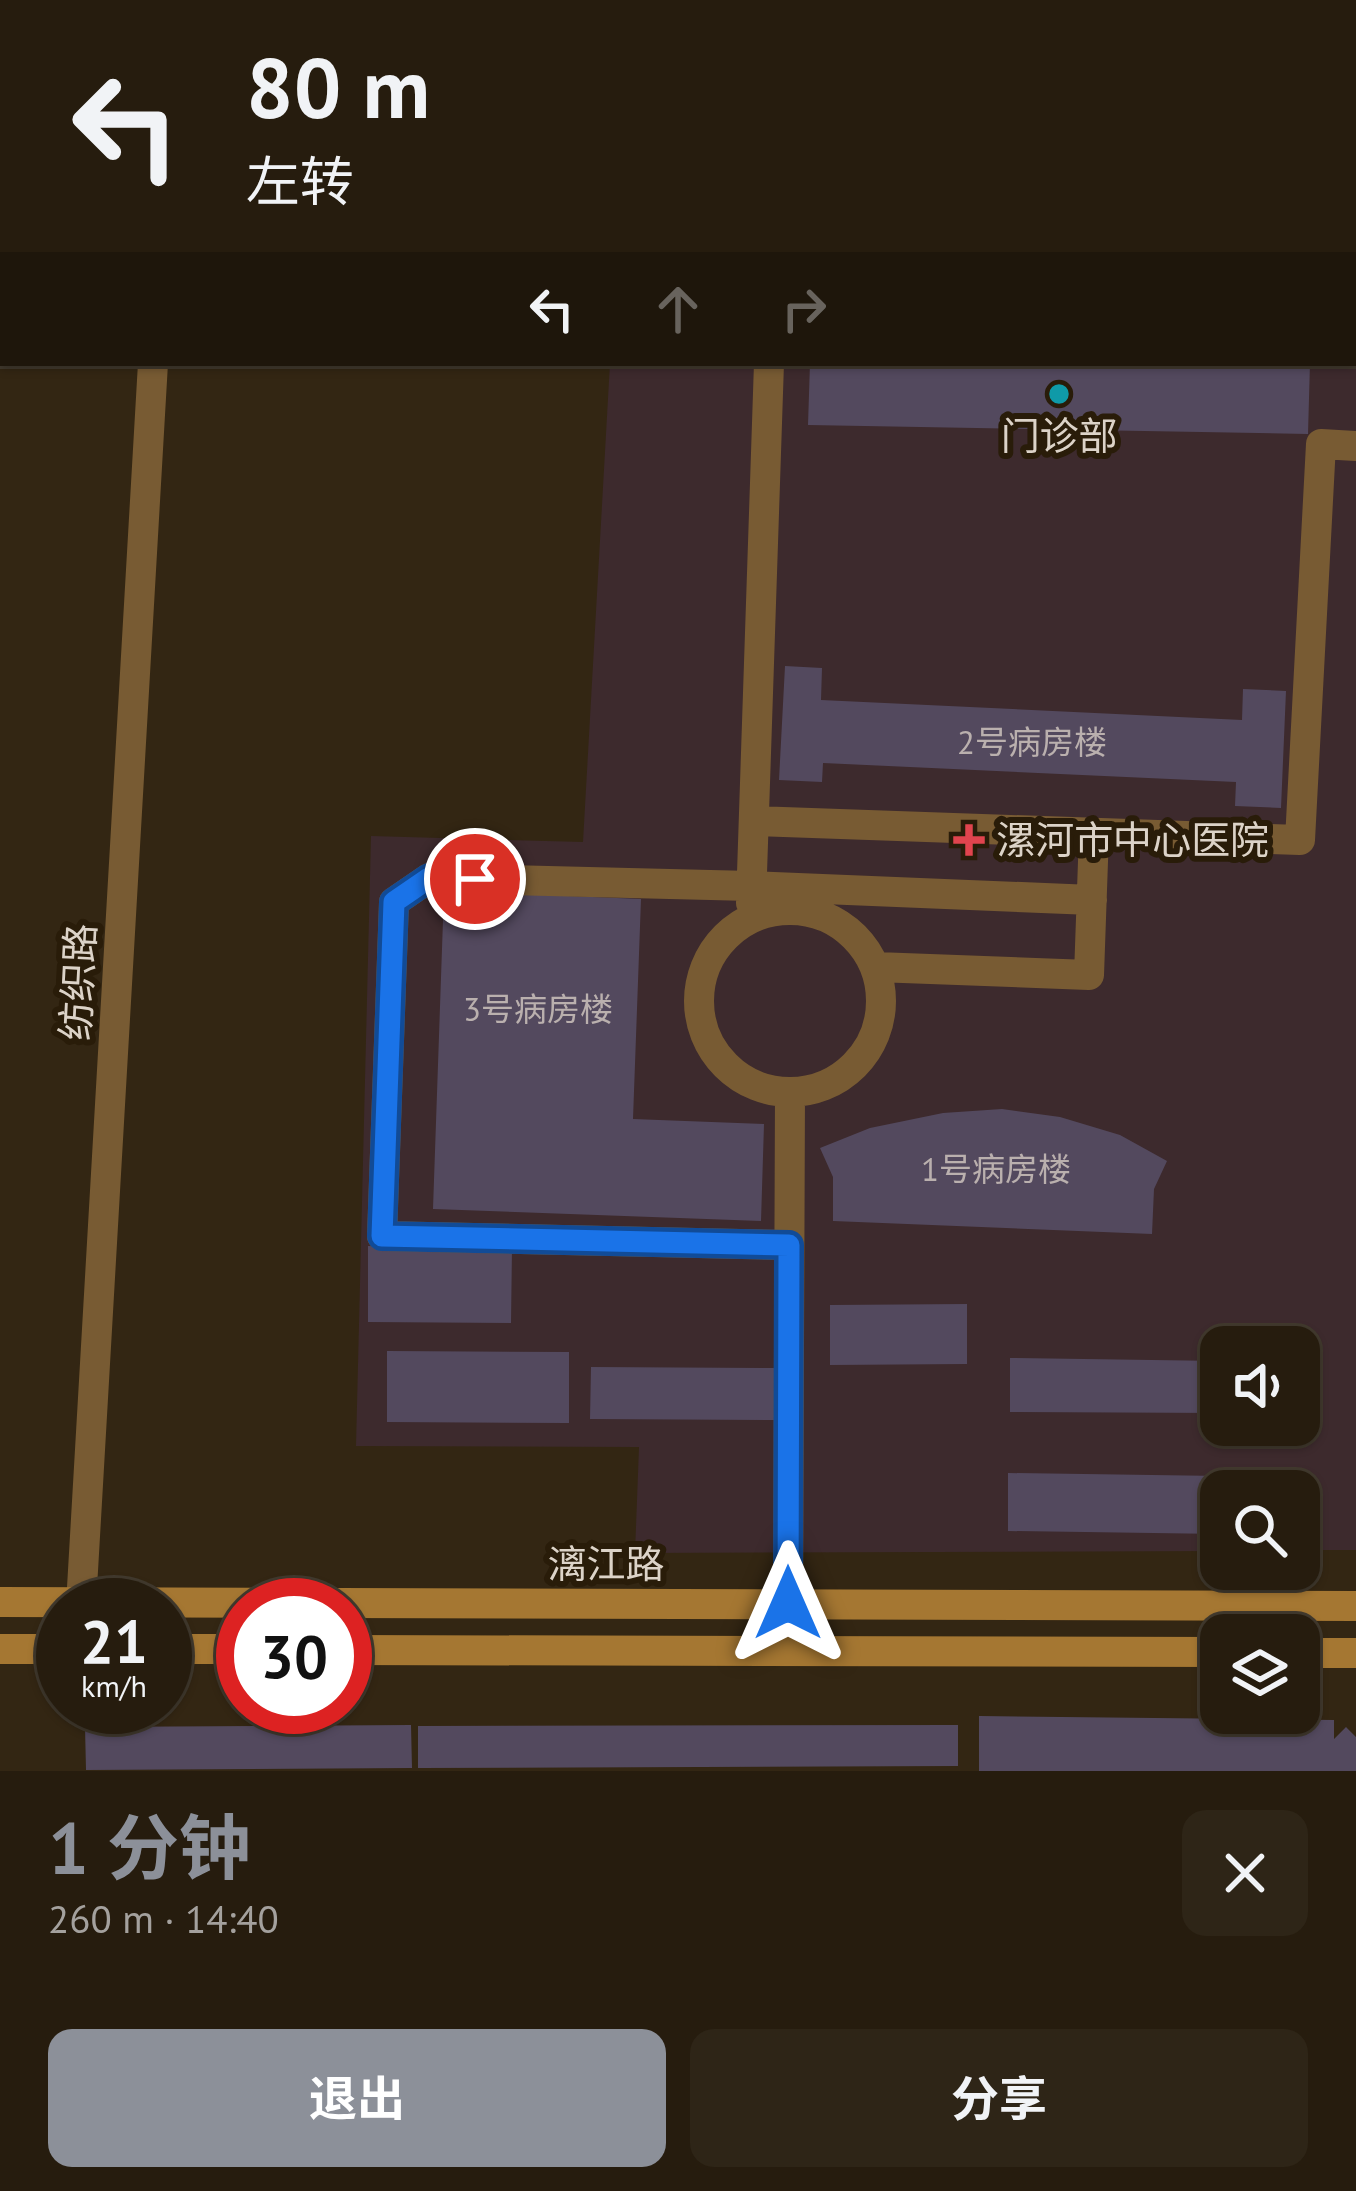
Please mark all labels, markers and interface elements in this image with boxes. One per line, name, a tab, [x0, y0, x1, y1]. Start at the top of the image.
text: 80 m	[246, 32, 430, 141]
icon: left	[48, 48, 204, 204]
text: 左转	[246, 146, 354, 216]
icon: left	[519, 276, 585, 342]
icon: ahead	[645, 276, 711, 342]
icon: right	[771, 276, 837, 342]
marker: 门诊部	[1046, 381, 1072, 407]
place label: 门诊部	[1000, 410, 1118, 461]
house number: 2号病房楼	[957, 720, 1107, 763]
place label: 漯河市中心医院	[996, 814, 1269, 865]
marker: 漯河市中心医院	[953, 824, 985, 856]
pin	[424, 828, 526, 930]
icon: arrive	[442, 846, 508, 912]
street label: 纺织路	[49, 922, 106, 1042]
house number: 3号病房楼	[463, 987, 613, 1030]
house number: 1号病房楼	[921, 1147, 1071, 1190]
map controls	[1200, 1326, 1320, 1734]
button: sound	[1200, 1326, 1320, 1446]
button: search	[1200, 1470, 1320, 1590]
street label: 漓江路	[547, 1538, 665, 1589]
position arrow	[725, 1540, 851, 1666]
speed limit sign: 30	[216, 1578, 372, 1734]
text: 21	[80, 1602, 148, 1680]
button: layers	[1200, 1614, 1320, 1734]
text: km/h	[81, 1666, 147, 1705]
text: 1 分钟	[48, 1801, 251, 1894]
button: close	[1182, 1810, 1308, 1936]
text: 260 m · 14:40	[48, 1893, 279, 1944]
button: 退出	[48, 2029, 666, 2167]
button: 分享	[690, 2029, 1308, 2167]

